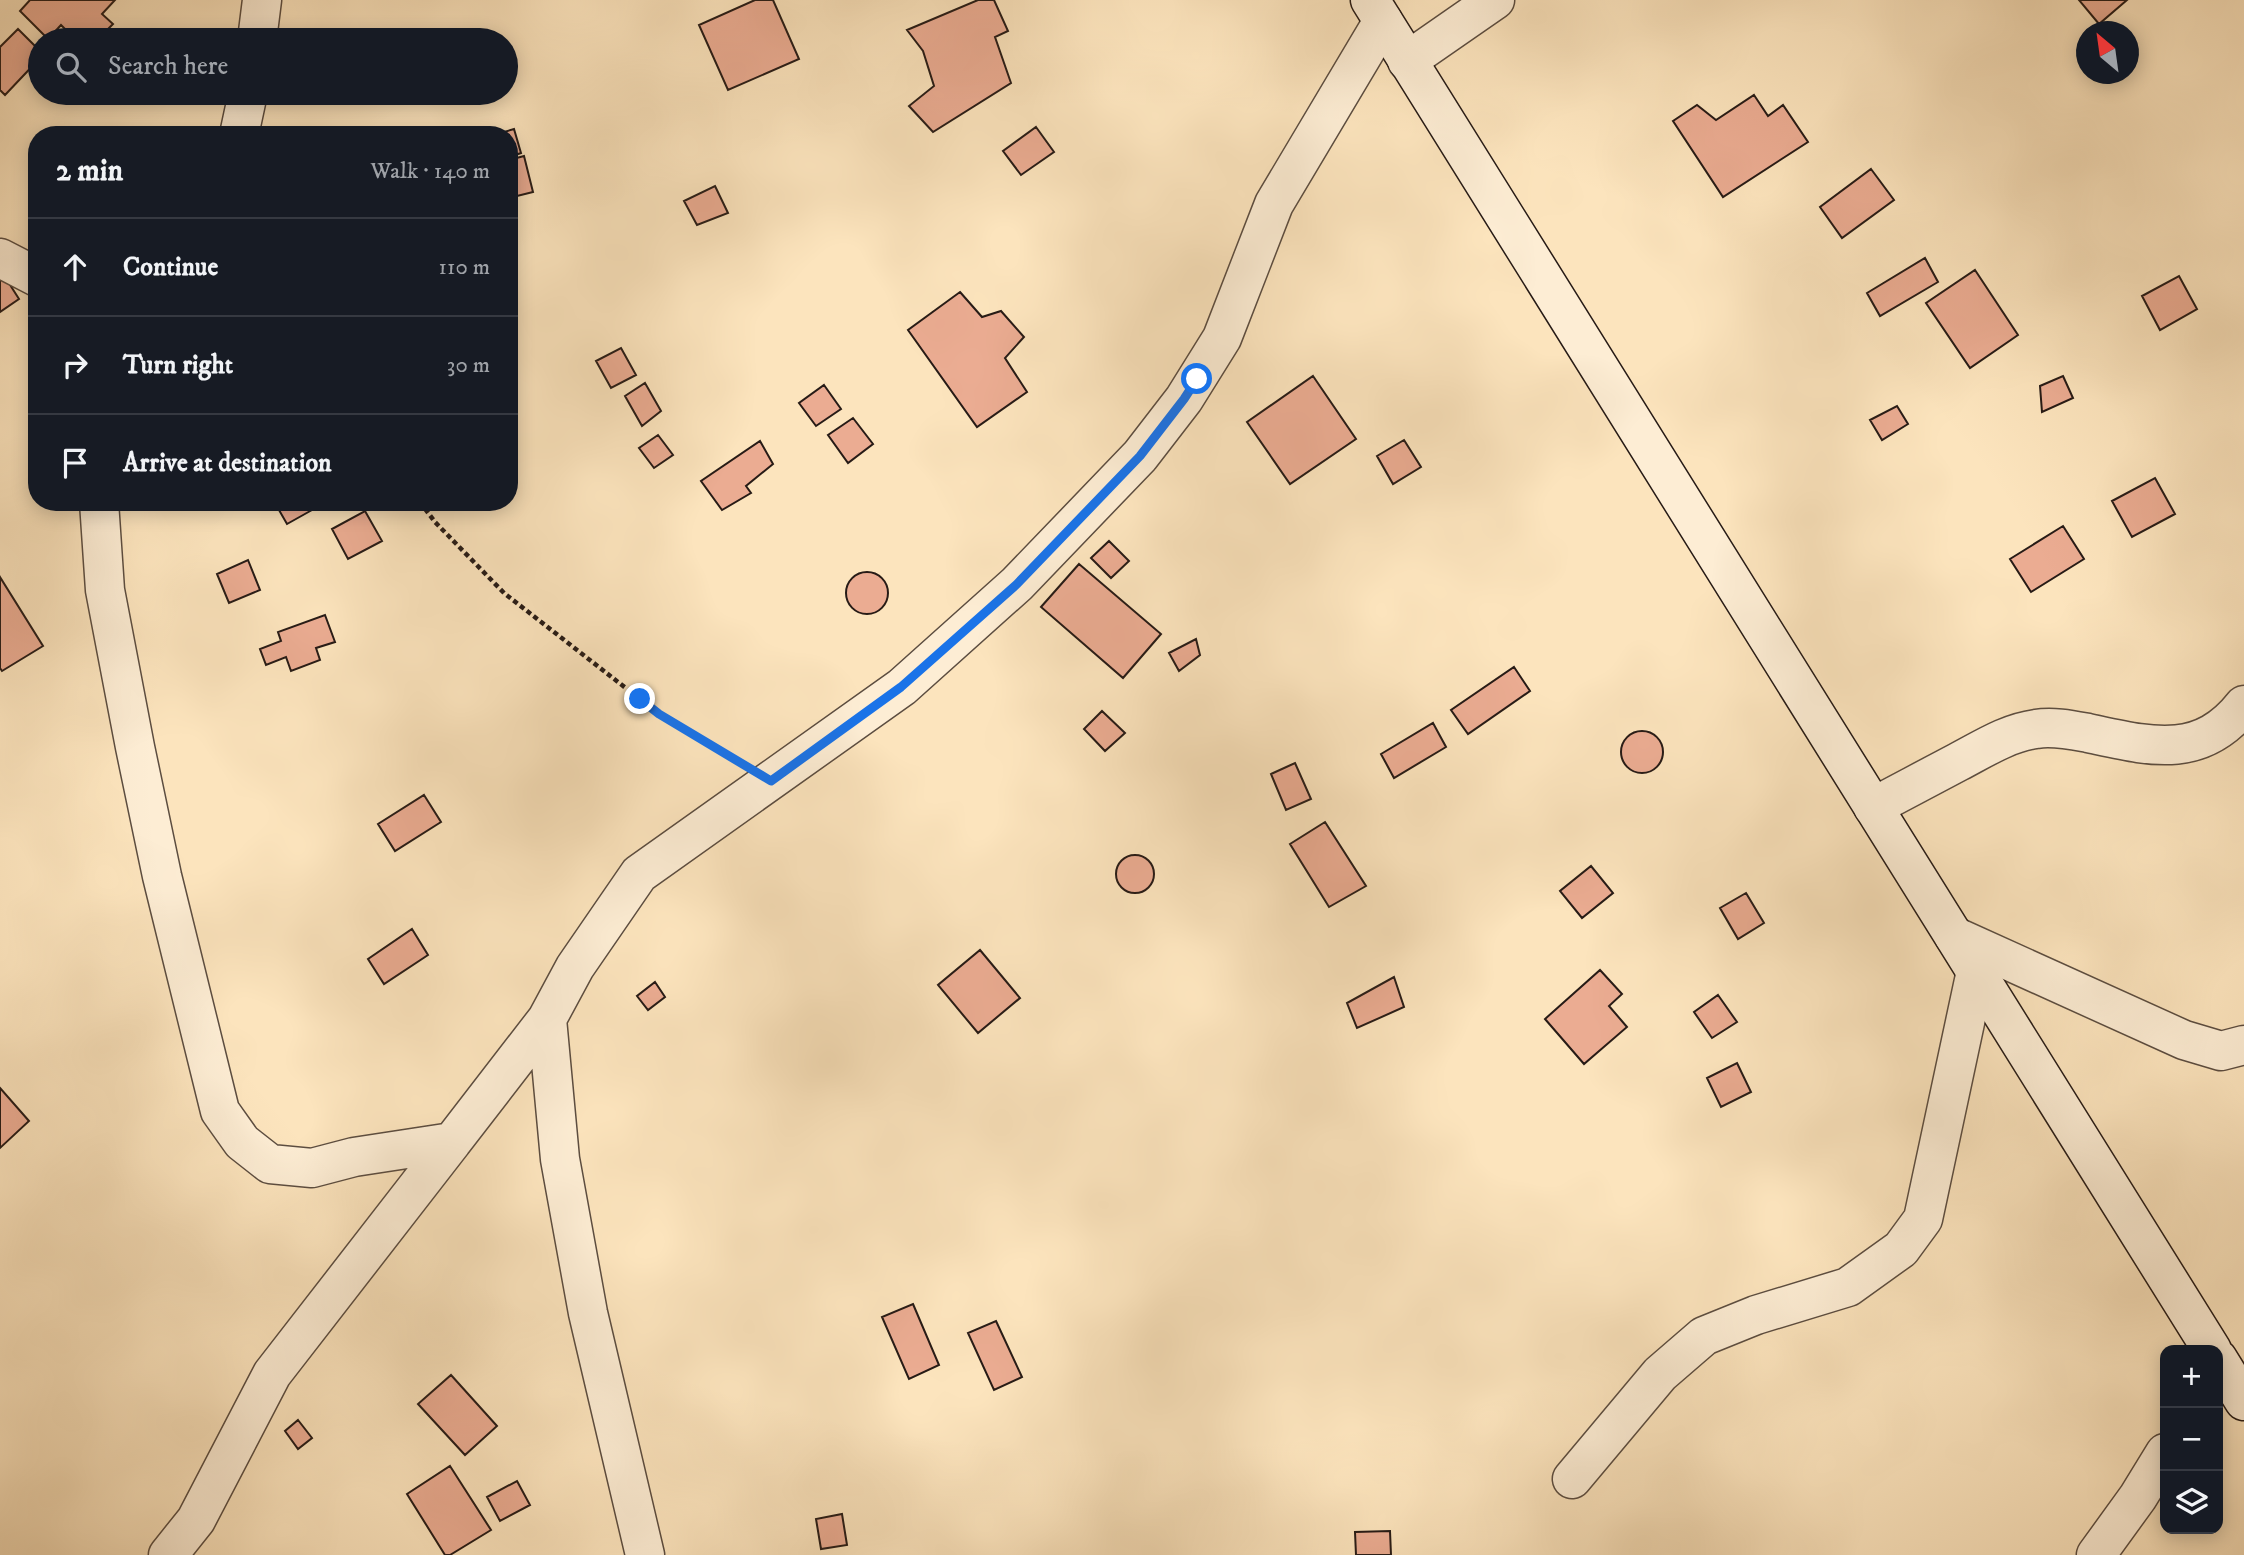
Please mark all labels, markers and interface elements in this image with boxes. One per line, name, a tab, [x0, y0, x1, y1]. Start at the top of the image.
north arrow	[2076, 21, 2139, 84]
search box	[28, 28, 518, 105]
icon: search	[52, 48, 90, 86]
text: Search here	[108, 50, 228, 83]
text: 2 min	[56, 153, 123, 190]
text: Walk · 140 m	[371, 157, 490, 186]
icon: ahead	[56, 248, 94, 286]
text: Continue	[123, 251, 218, 284]
text: 110 m	[439, 253, 490, 282]
icon: right	[56, 346, 94, 384]
text: Turn right	[123, 349, 233, 382]
text: 30 m	[447, 351, 490, 380]
route start	[1181, 363, 1212, 394]
icon: arrive	[56, 444, 94, 482]
text: Arrive at destination	[123, 447, 332, 480]
route end	[624, 683, 655, 714]
map controls	[2160, 1345, 2223, 1534]
button: +	[2160, 1345, 2223, 1408]
button: −	[2160, 1408, 2223, 1471]
button: layers	[2160, 1471, 2223, 1534]

